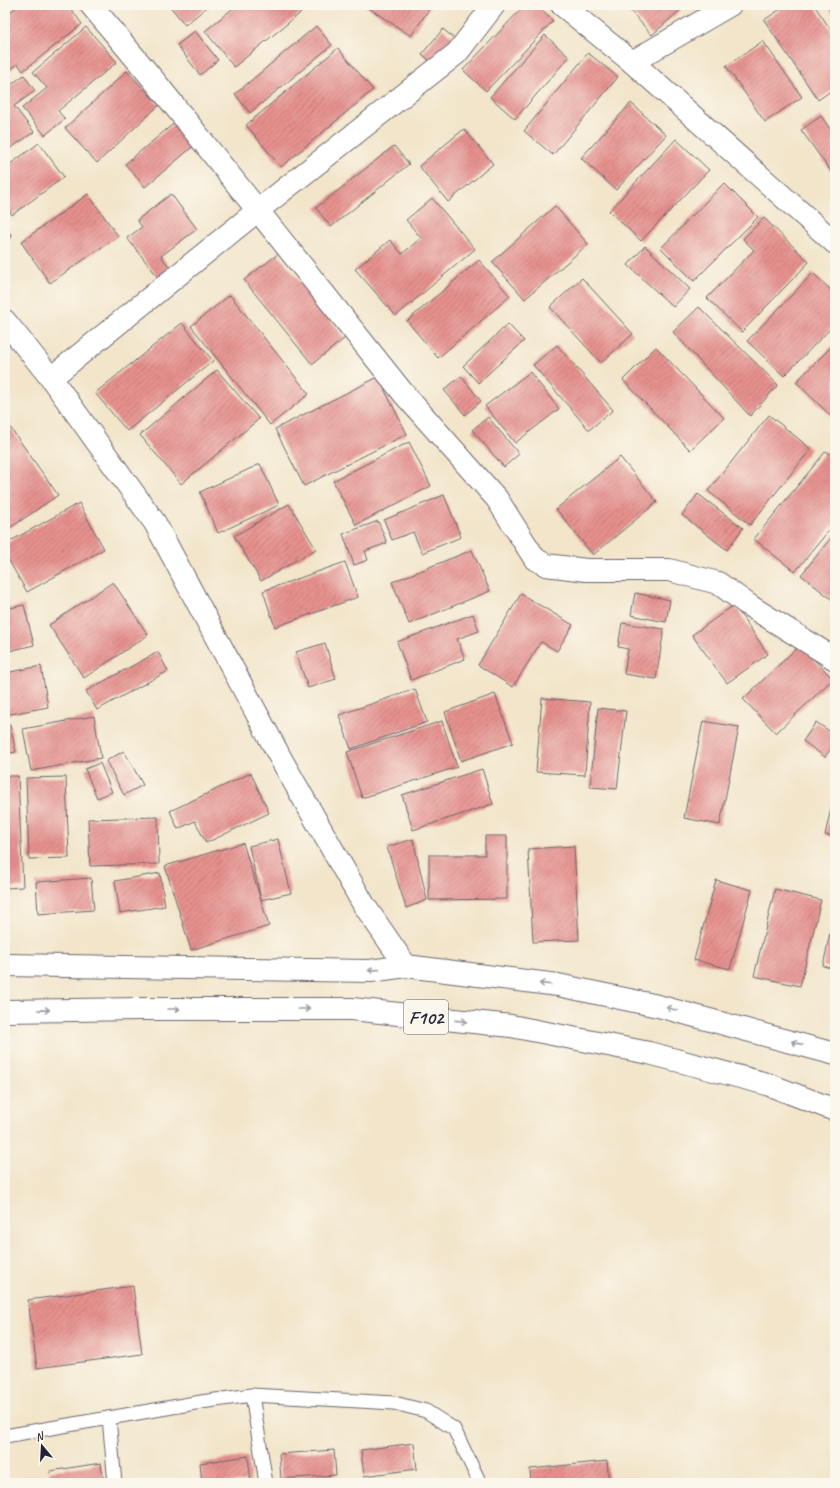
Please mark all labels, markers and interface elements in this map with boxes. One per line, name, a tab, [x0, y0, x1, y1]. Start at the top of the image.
one-way arrow	[368, 967, 381, 974]
one-way arrow	[538, 980, 551, 988]
road number: F102	[404, 1000, 448, 1034]
one-way arrow	[167, 1005, 180, 1013]
one-way arrow	[297, 1005, 310, 1013]
one-way arrow	[666, 1005, 679, 1013]
one-way arrow	[37, 1006, 50, 1014]
one-way arrow	[454, 1017, 467, 1024]
one-way arrow	[791, 1039, 804, 1046]
north arrow	[22, 1426, 62, 1466]
text: N	[34, 1428, 46, 1444]

